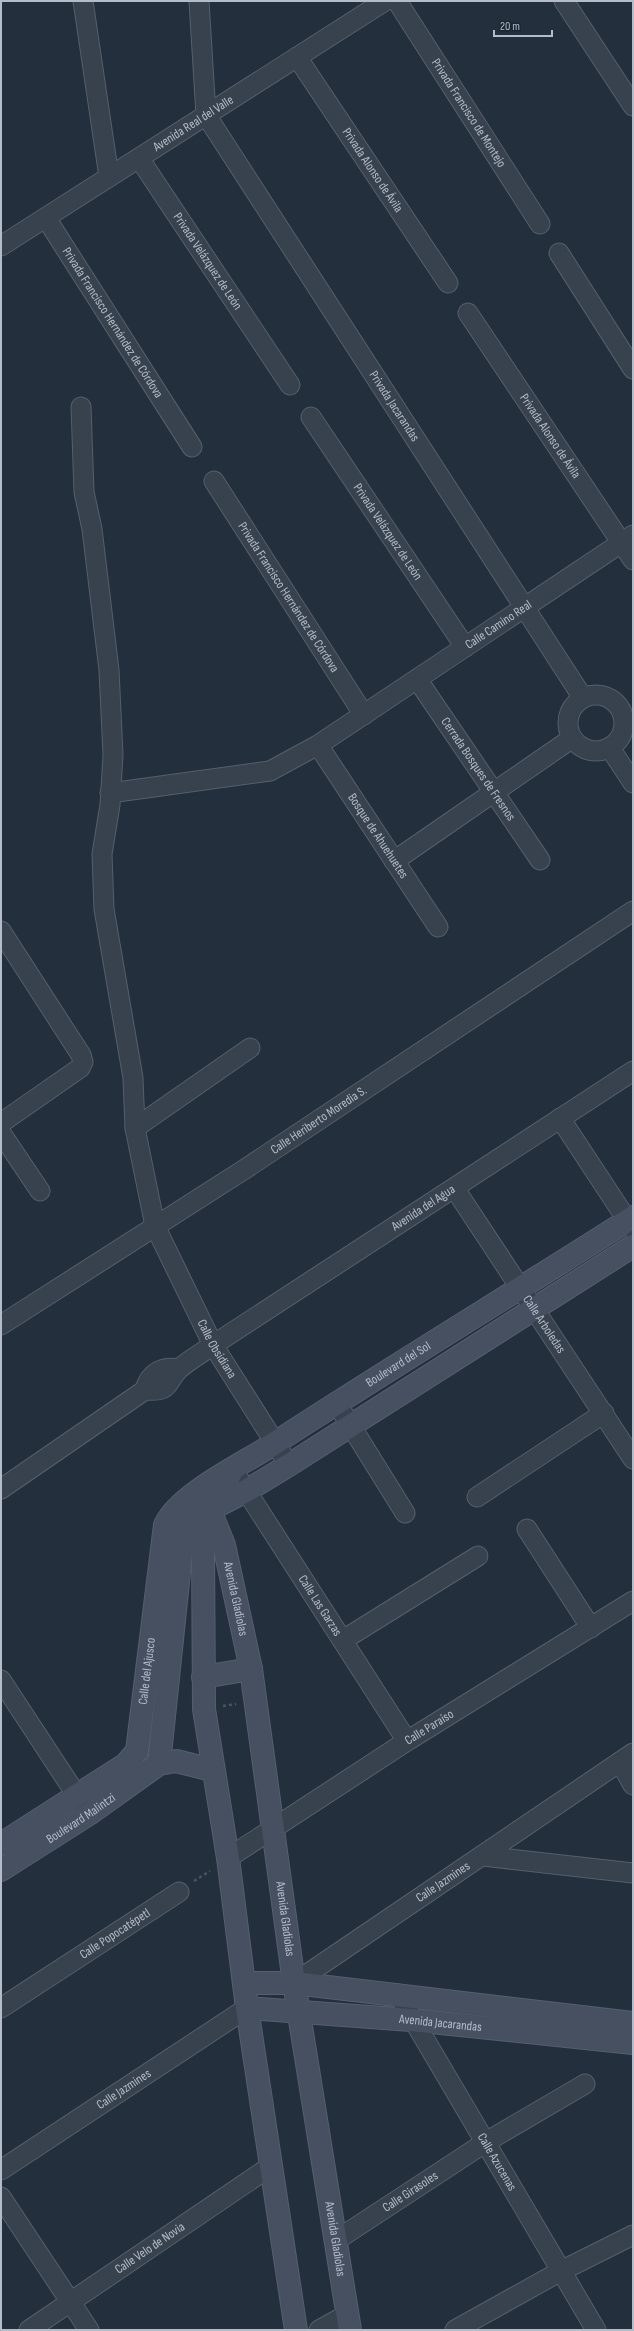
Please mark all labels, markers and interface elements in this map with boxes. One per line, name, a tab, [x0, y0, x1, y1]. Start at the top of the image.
scale bar	[494, 12, 552, 38]
text: 20 m	[500, 19, 520, 34]
street label: Privada Francisco de Montejo	[428, 55, 510, 170]
street label: Avenida Real del Valle	[149, 92, 236, 156]
street label: Privada Alonso de Ávila	[339, 125, 407, 215]
street label: Privada Velázquez de León	[170, 210, 246, 313]
street label: Privada Francisco Hernández de Córdova	[59, 244, 167, 401]
street label: Privada Jacarandas	[366, 368, 423, 445]
street label: Privada Alonso de Ávila	[516, 391, 584, 481]
street label: Privada Velázquez de León	[350, 480, 426, 583]
street label: Privada Francisco Hernández de Córdova	[234, 519, 343, 675]
street label: Calle Camino Real	[462, 597, 535, 653]
street label: Cerrada Bosques de Fresnos	[437, 714, 519, 824]
street label: Bosque de Ahuehuetes	[344, 790, 412, 882]
street label: Calle Heriberto Moredia S.	[268, 1082, 370, 1158]
street label: Avenida del Agua	[388, 1181, 458, 1235]
street label: Calle Arboledas	[519, 1292, 569, 1357]
street label: Calle Obsidiana	[194, 1317, 240, 1381]
street label: Boulevard del Sol	[363, 1338, 434, 1391]
street label: Avenida Gladiolas	[220, 1559, 252, 1638]
street label: Calle Las Garzas	[295, 1572, 346, 1639]
street label: Calle del Ajusco	[135, 1637, 159, 1705]
street label: Calle Paraíso	[402, 1706, 457, 1748]
street label: Boulevard Malintzi	[43, 1790, 119, 1847]
street label: Calle Jazmines	[413, 1858, 473, 1906]
street label: Avenida Gladiolas	[272, 1879, 298, 1958]
street label: Calle Popocatépetl	[77, 1905, 153, 1963]
street label: Avenida Jacarandas	[397, 2011, 483, 2035]
street label: Calle Jazmines	[94, 2065, 154, 2113]
street label: Calle Azucenas	[474, 2130, 520, 2194]
street label: Calle Girasoles	[379, 2167, 441, 2216]
street label: Avenida Gladiolas	[321, 2199, 349, 2278]
street label: Calle Velo de Novia	[112, 2219, 188, 2277]

